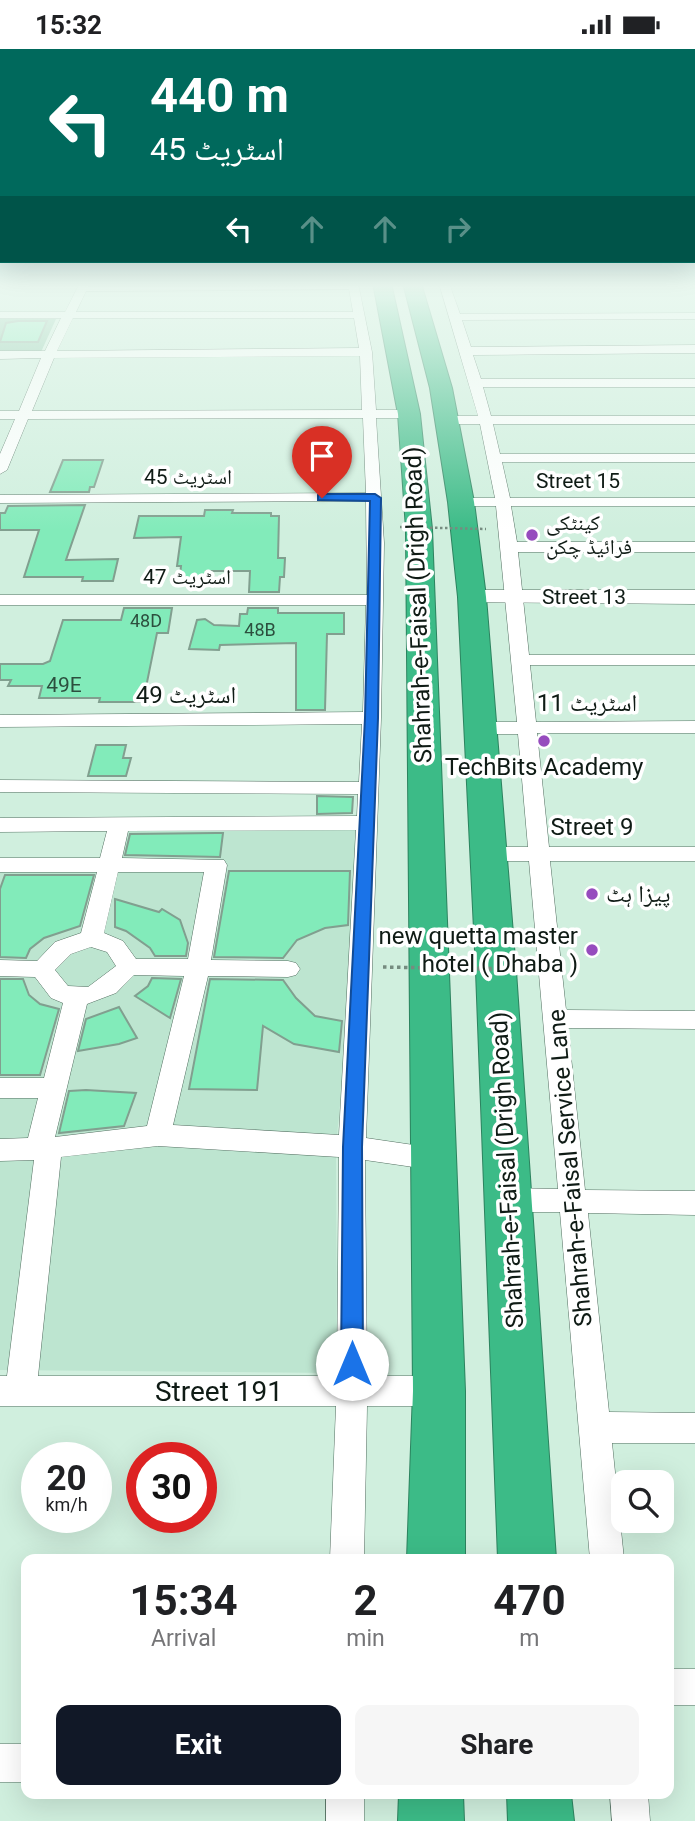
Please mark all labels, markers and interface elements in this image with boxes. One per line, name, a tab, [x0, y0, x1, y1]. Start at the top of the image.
text: 15:32	[35, 10, 102, 40]
text: 440 m	[150, 67, 289, 124]
icon: left	[35, 77, 126, 168]
text: اسٹریٹ 45	[150, 130, 284, 168]
icon: left	[220, 210, 258, 248]
icon: ahead	[293, 210, 331, 248]
icon: ahead	[366, 210, 404, 248]
icon: right	[439, 210, 477, 248]
pin	[292, 426, 352, 498]
icon: arrive	[303, 437, 341, 475]
street label: Shahrah-e-Faisal (Drigh Road)	[398, 446, 438, 764]
street label: اسٹریٹ 45	[144, 465, 232, 489]
street label: Street 15	[536, 469, 620, 493]
place label: کینٹکی فرائیڈ چکن	[546, 511, 632, 560]
marker: کینٹکی فرائیڈ چکن	[524, 527, 540, 543]
street label: اسٹریٹ 47	[143, 565, 231, 589]
street label: Street 13	[542, 585, 626, 609]
house number: 48D	[130, 610, 162, 631]
house number: 48B	[244, 619, 276, 640]
house number: 49E	[46, 673, 82, 697]
street label: اسٹریٹ 49	[136, 681, 236, 709]
street label: اسٹریٹ 11	[537, 689, 637, 717]
marker: TechBits Academy	[536, 733, 552, 749]
place label: TechBits Academy	[445, 753, 644, 781]
street label: Street 9	[551, 813, 633, 841]
place label: پیزا ہٹ	[606, 880, 670, 908]
marker: پیزا ہٹ	[584, 886, 600, 902]
place label: new quetta master hotel ( Dhaba )	[379, 922, 578, 978]
marker: new quetta master hotel ( Dhaba )	[584, 942, 600, 958]
street label: Shahrah-e-Faisal Service Lane	[542, 1008, 598, 1328]
street label: Shahrah-e-Faisal (Drigh Road)	[485, 1011, 529, 1329]
position arrow	[315, 1327, 389, 1401]
street label: Street 191	[155, 1375, 283, 1408]
speed limit sign: 30	[126, 1442, 217, 1533]
text: 20	[46, 1458, 87, 1499]
map controls	[611, 1470, 674, 1533]
button: search	[611, 1470, 674, 1533]
text: km/h	[45, 1494, 88, 1515]
text: 15:34	[130, 1576, 238, 1625]
text: 2	[353, 1576, 378, 1625]
text: 470	[493, 1576, 566, 1625]
text: Arrival	[151, 1625, 216, 1652]
text: min	[346, 1625, 385, 1652]
text: m	[519, 1625, 539, 1652]
button: Exit	[56, 1705, 341, 1785]
button: Share	[355, 1705, 639, 1785]

